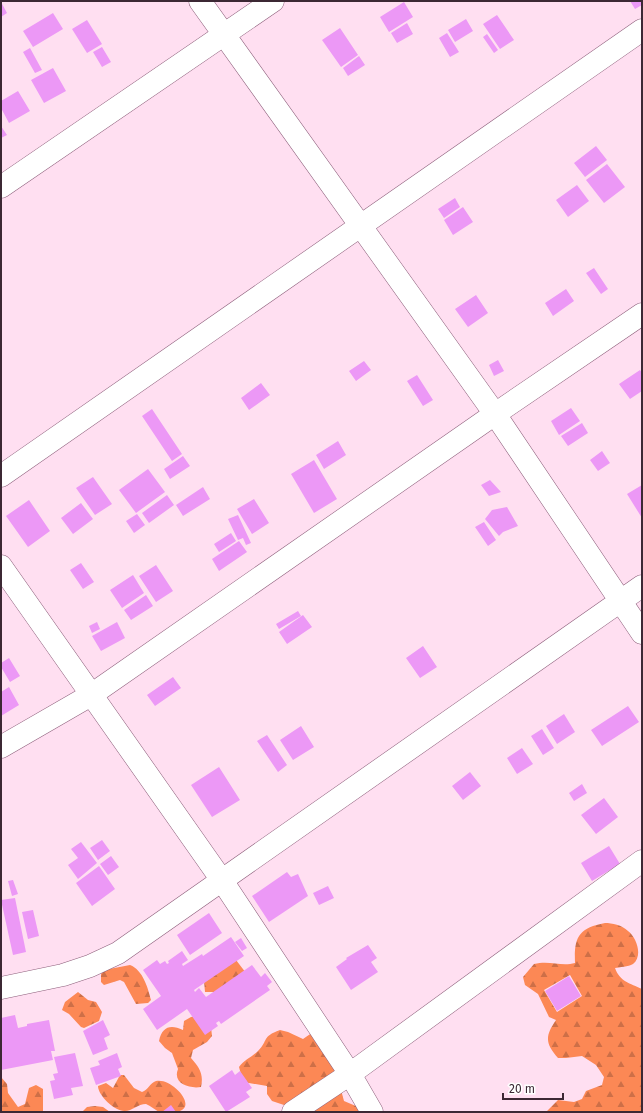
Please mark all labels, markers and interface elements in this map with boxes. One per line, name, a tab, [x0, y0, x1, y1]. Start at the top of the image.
scale bar	[503, 1075, 563, 1101]
text: 20 m	[509, 1082, 535, 1096]

